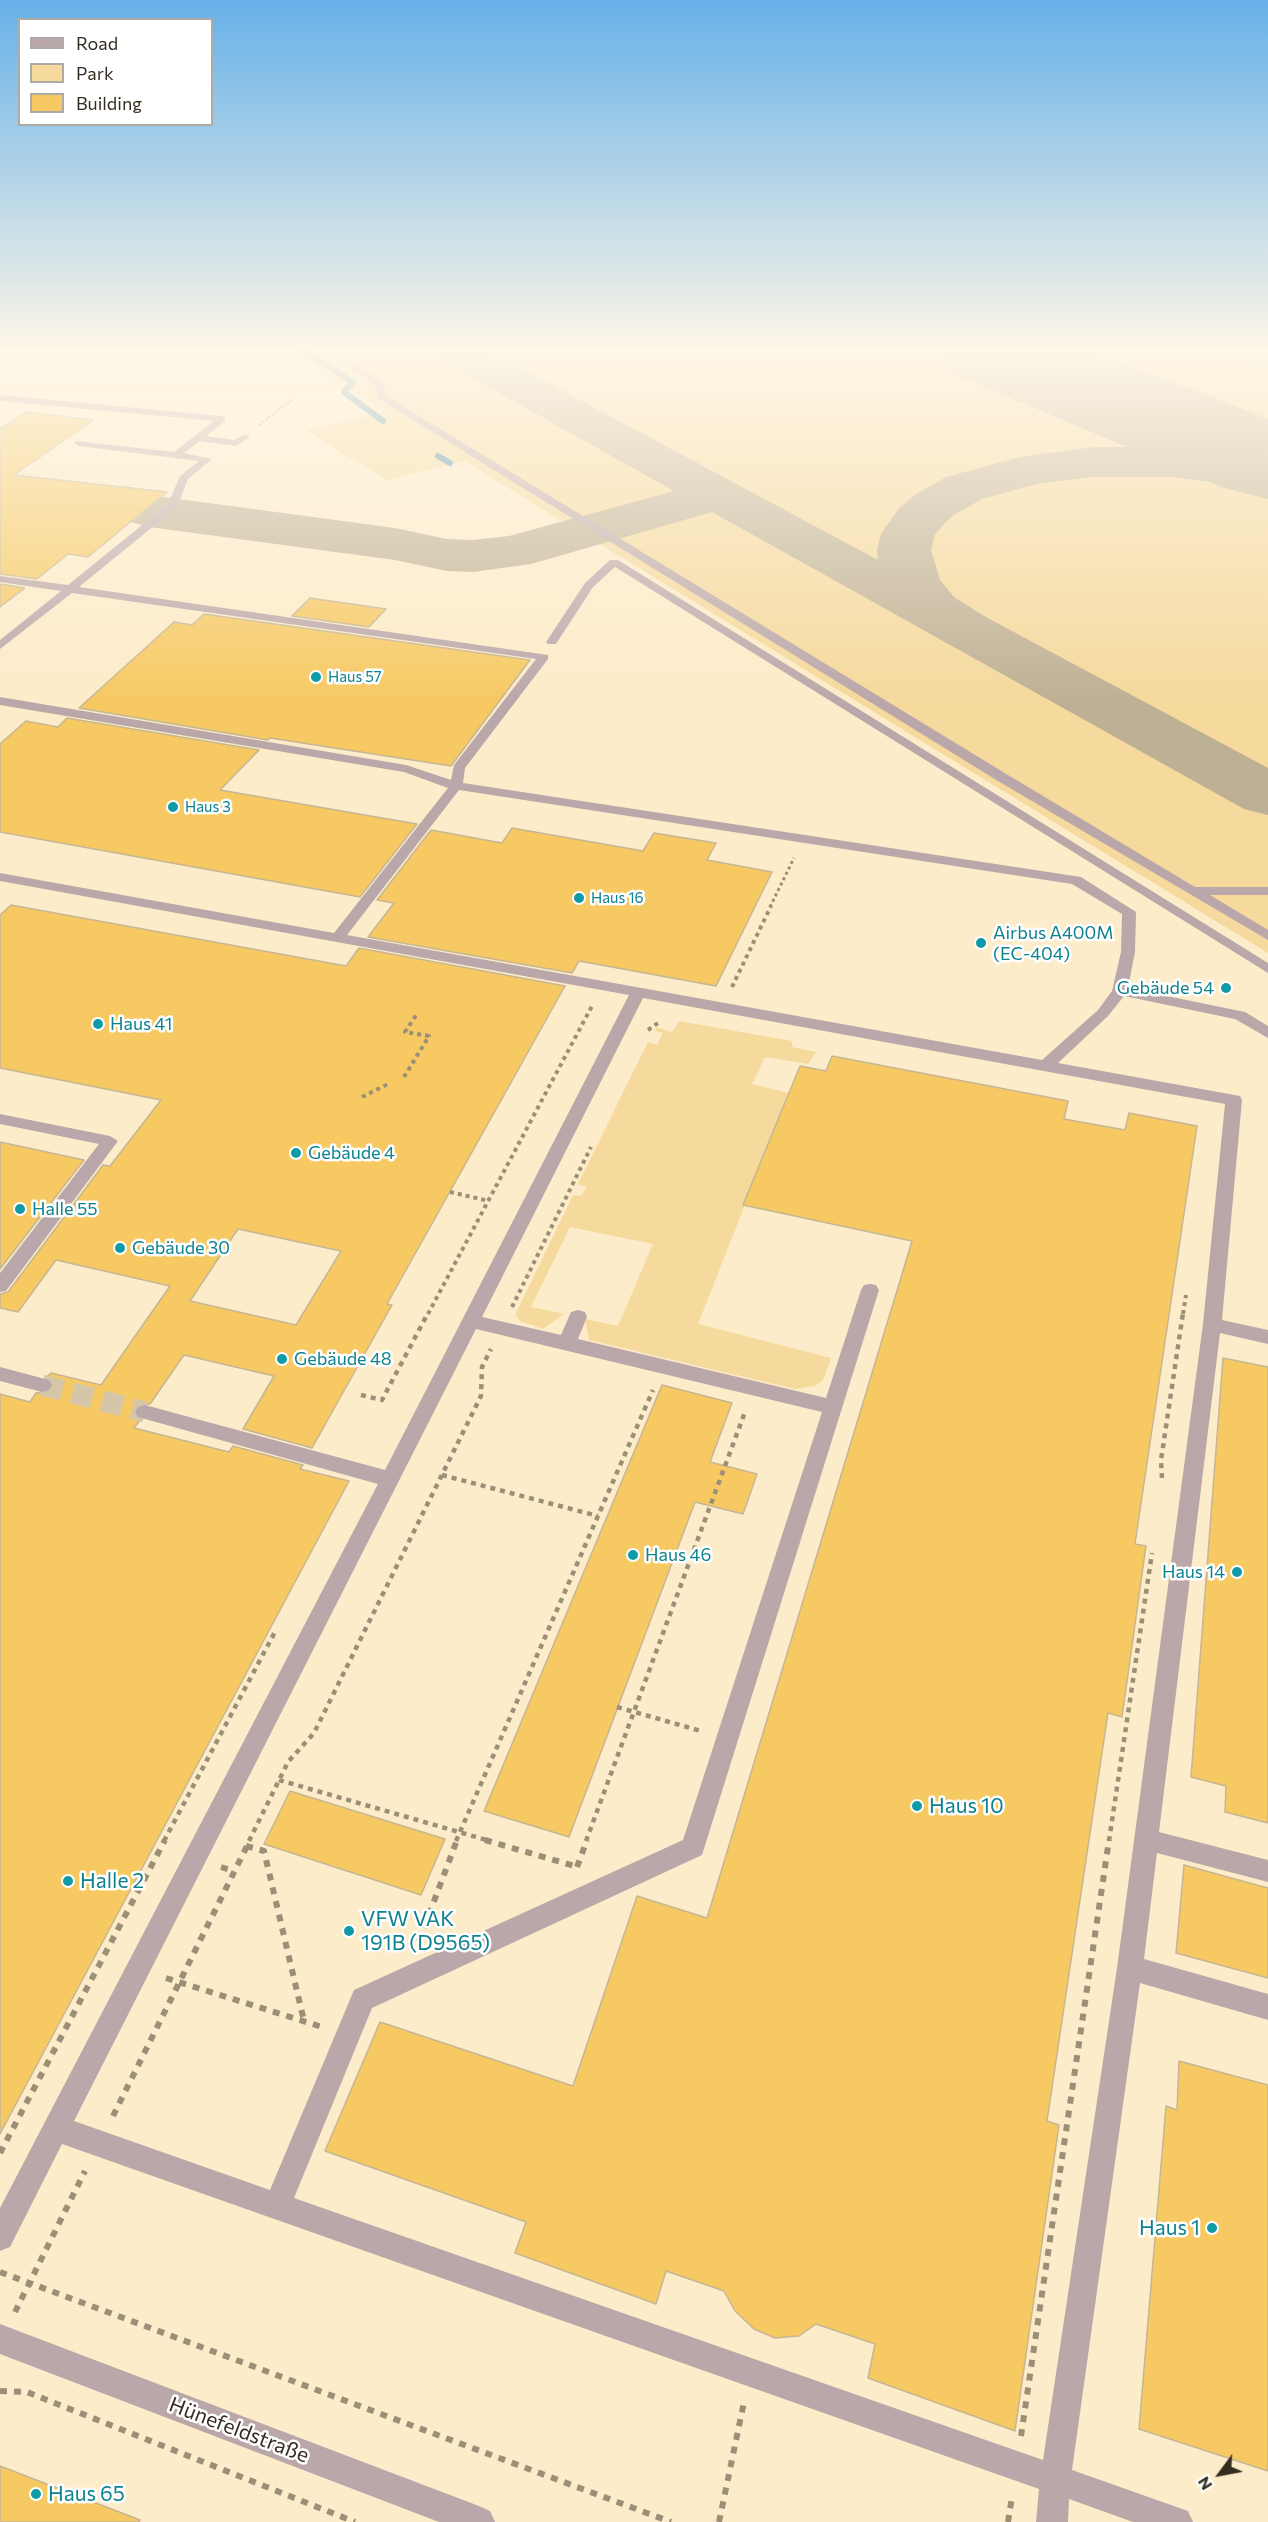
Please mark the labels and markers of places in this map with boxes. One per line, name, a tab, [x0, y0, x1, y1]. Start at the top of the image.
place label: Haus 57	[328, 668, 382, 686]
marker: Haus 57	[309, 670, 323, 684]
place label: Haus 3	[185, 798, 231, 816]
marker: Haus 3	[166, 800, 180, 814]
place label: Haus 16	[591, 889, 644, 907]
marker: Haus 16	[572, 891, 586, 905]
place label: Airbus A400M (EC-404)	[993, 922, 1114, 964]
marker: Airbus A400M (EC-404)	[974, 936, 988, 950]
place label: Gebäude 54	[1117, 977, 1214, 999]
marker: Gebäude 54	[1219, 981, 1233, 995]
place label: Haus 41	[110, 1013, 173, 1035]
marker: Haus 41	[91, 1017, 105, 1031]
place label: Gebäude 4	[308, 1142, 395, 1164]
marker: Gebäude 4	[289, 1146, 303, 1160]
place label: Halle 55	[32, 1198, 98, 1220]
marker: Halle 55	[13, 1202, 27, 1216]
place label: Gebäude 30	[132, 1237, 230, 1259]
marker: Gebäude 30	[113, 1241, 127, 1255]
place label: Gebäude 48	[294, 1348, 392, 1370]
marker: Gebäude 48	[275, 1352, 289, 1366]
place label: Haus 46	[645, 1544, 711, 1566]
marker: Haus 46	[626, 1548, 640, 1562]
place label: Haus 14	[1162, 1561, 1225, 1583]
marker: Haus 14	[1230, 1565, 1244, 1579]
place label: Haus 10	[929, 1793, 1004, 1819]
marker: Haus 10	[910, 1799, 924, 1813]
place label: Halle 2	[80, 1868, 144, 1894]
marker: Halle 2	[61, 1874, 75, 1888]
place label: VFW VAK 191B (D9565)	[361, 1906, 490, 1956]
marker: VFW VAK 191B (D9565)	[342, 1924, 356, 1938]
place label: Haus 1	[1139, 2215, 1200, 2241]
marker: Haus 1	[1205, 2221, 1219, 2235]
place label: Haus 65	[48, 2481, 125, 2507]
marker: Haus 65	[29, 2487, 43, 2501]

